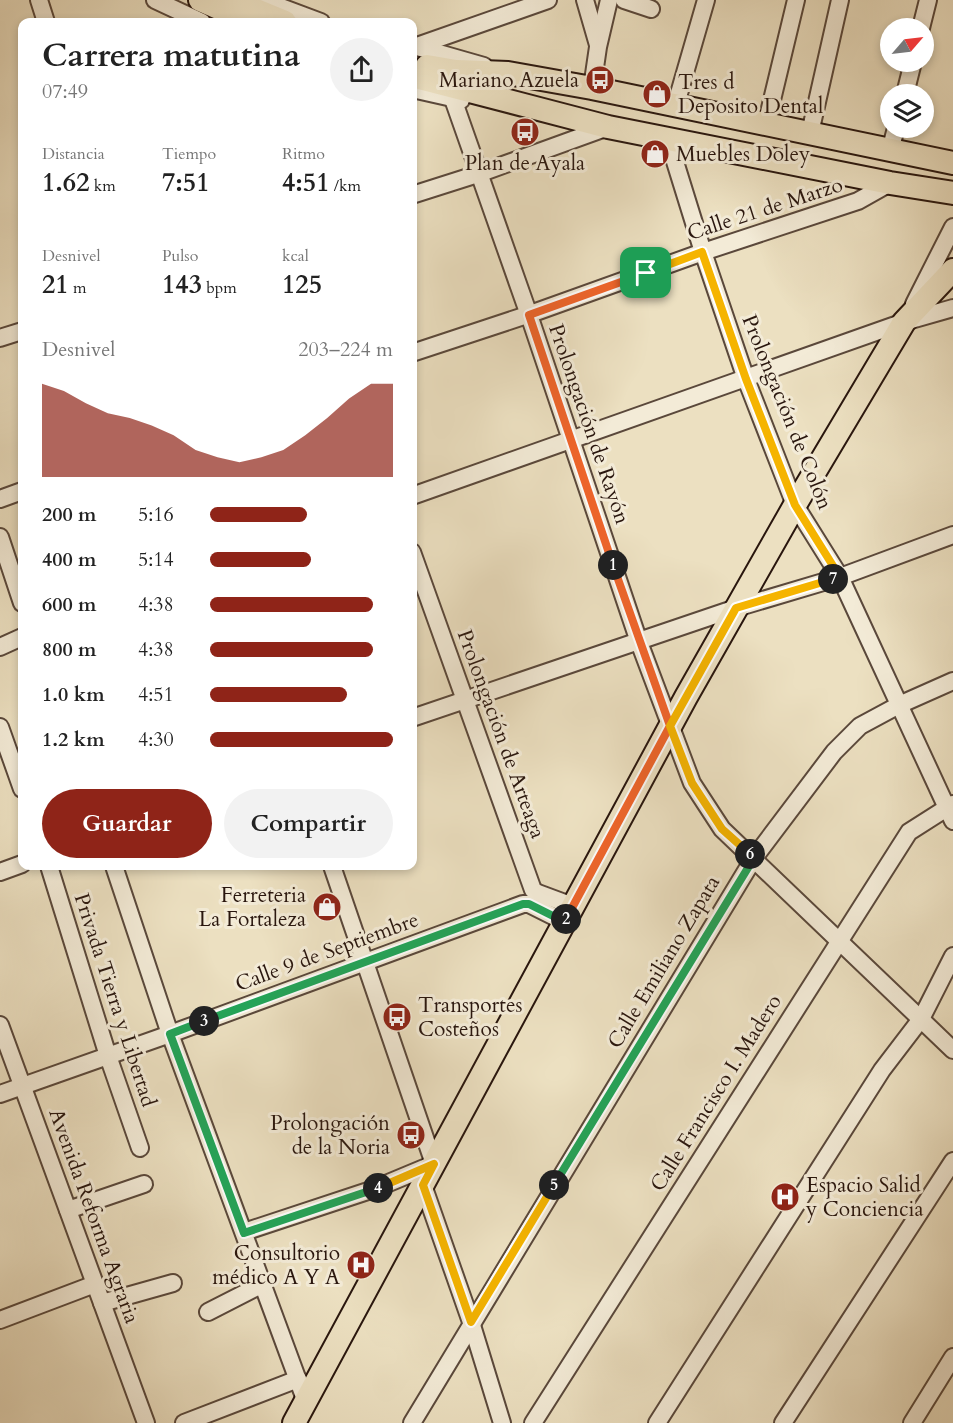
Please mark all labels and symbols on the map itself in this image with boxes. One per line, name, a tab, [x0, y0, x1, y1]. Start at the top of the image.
north arrow	[880, 18, 934, 72]
bus stop icon: Mariano Azuela	[584, 64, 616, 96]
place label: Mariano Azuela	[439, 66, 579, 95]
place label: Tres d Deposito Dental	[678, 68, 823, 121]
shop icon: Tres d Deposito Dental	[641, 78, 673, 110]
bus stop icon: Plan de Ayala	[509, 116, 541, 148]
shop icon: Muebles Doley	[639, 138, 671, 170]
place label: Muebles Doley	[676, 140, 810, 169]
place label: Plan de Ayala	[465, 149, 585, 178]
street label: Calle 21 de Marzo	[684, 170, 846, 248]
pin	[620, 247, 671, 298]
street label: Prolongación de Colón	[735, 310, 839, 514]
street label: Prolongación de Rayón	[541, 320, 637, 528]
pin: 1	[598, 550, 628, 580]
pin: 7	[818, 564, 848, 594]
street label: Prolongación de Arteaga	[450, 626, 552, 842]
pin: 6	[735, 839, 765, 869]
street label: Calle Emiliano Zapata	[601, 870, 727, 1054]
place label: Ferreteria La Fortaleza	[199, 881, 306, 934]
street label: Privada Tierra y Libertad	[67, 889, 163, 1111]
shop icon: Ferreteria La Fortaleza	[311, 891, 343, 923]
pin: 2	[551, 904, 581, 934]
street label: Calle 9 de Septiembre	[231, 905, 423, 999]
street label: Calle Francisco I. Madero	[643, 989, 789, 1197]
place label: Transportes Costeños	[418, 991, 522, 1044]
bus stop icon: Transportes Costeños	[381, 1001, 413, 1033]
pin: 3	[189, 1006, 219, 1036]
street label: Avenida Reforma Agraria	[42, 1104, 146, 1328]
place label: Prolongación de la Noria	[270, 1109, 390, 1162]
bus stop icon: Prolongación de la Noria	[395, 1119, 427, 1151]
pin: 5	[539, 1170, 569, 1200]
place label: Espacio Salid y Conciencia	[805, 1171, 924, 1224]
pin: 4	[363, 1173, 393, 1203]
hospital icon: Espacio Salid y Conciencia	[769, 1181, 801, 1213]
place label: Consultorio médico A Y A	[212, 1239, 340, 1292]
hospital icon: Consultorio médico A Y A	[345, 1249, 377, 1281]

